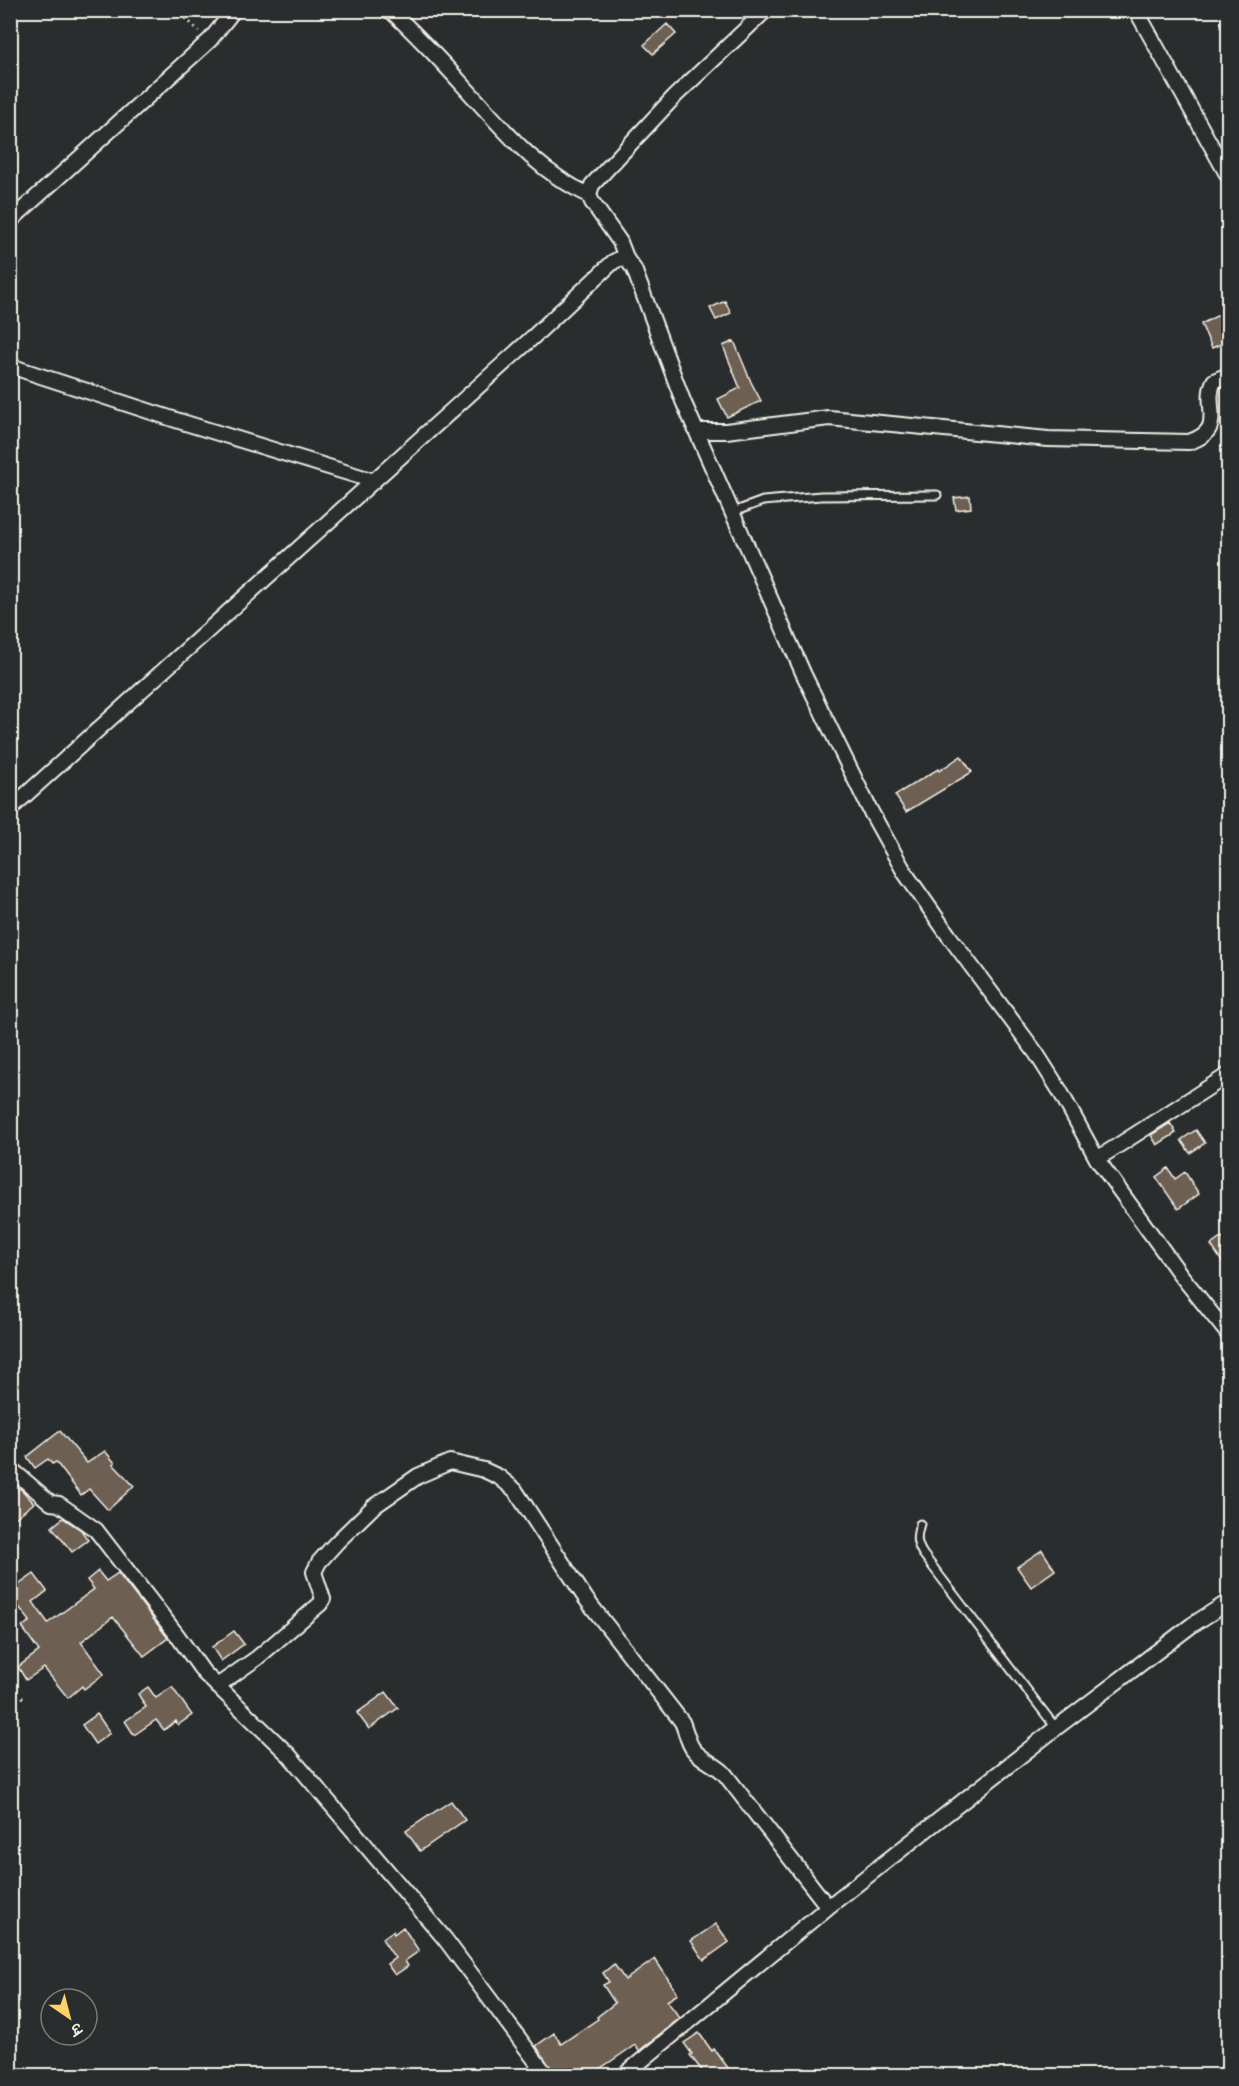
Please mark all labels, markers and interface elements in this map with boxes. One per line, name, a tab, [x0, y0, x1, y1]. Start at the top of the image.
north arrow	[39, 1987, 99, 2047]
text: उ	[63, 2015, 88, 2043]

